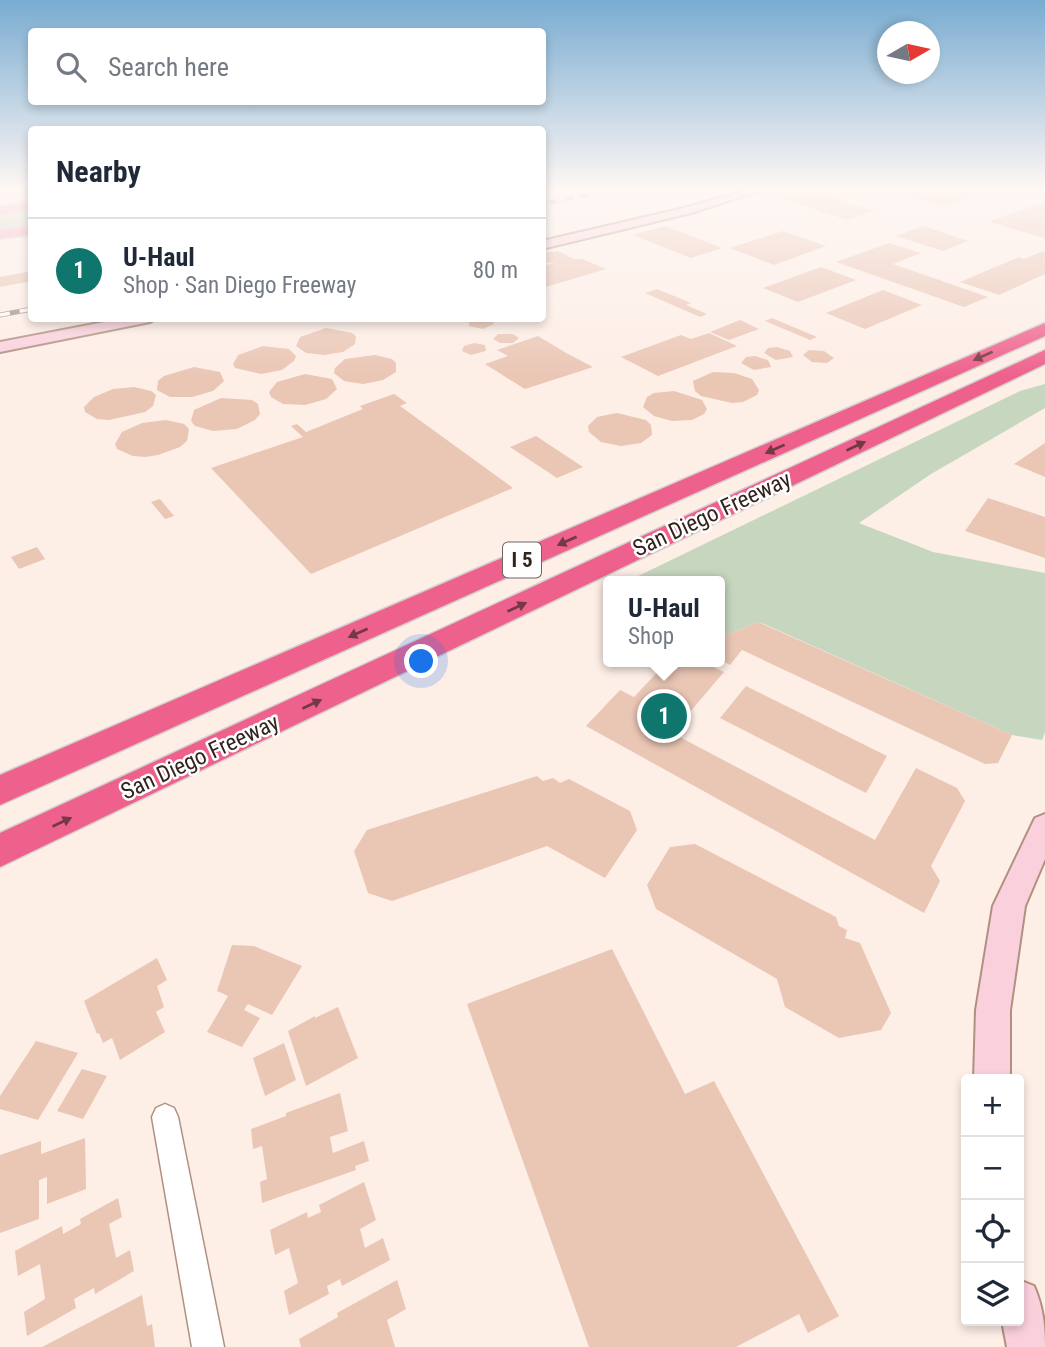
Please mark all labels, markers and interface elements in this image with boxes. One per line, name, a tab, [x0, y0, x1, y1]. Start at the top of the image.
north arrow	[877, 21, 940, 84]
search box	[28, 28, 546, 105]
icon: search	[52, 48, 90, 86]
text: Search here	[108, 52, 229, 82]
text: Nearby	[56, 154, 141, 189]
text: U-Haul	[123, 242, 195, 272]
text: 1	[73, 257, 85, 284]
text: 80 m	[473, 257, 518, 284]
text: Shop · San Diego Freeway	[123, 272, 356, 299]
one-way arrow	[972, 351, 993, 362]
one-way arrow	[846, 441, 866, 452]
one-way arrow	[764, 444, 785, 455]
street label: San Diego Freeway	[629, 465, 796, 562]
one-way arrow	[556, 536, 577, 547]
road number: I 5	[503, 542, 541, 578]
popup	[603, 576, 725, 667]
text: U-Haul	[628, 593, 700, 623]
one-way arrow	[507, 601, 527, 612]
text: Shop	[628, 623, 674, 650]
one-way arrow	[348, 628, 369, 639]
your location	[404, 644, 438, 678]
pin: 1	[641, 690, 687, 742]
one-way arrow	[302, 698, 322, 710]
street label: San Diego Freeway	[117, 708, 284, 805]
one-way arrow	[52, 816, 72, 828]
map controls	[961, 1074, 1024, 1326]
button: +	[961, 1074, 1024, 1137]
button: −	[961, 1137, 1024, 1200]
button: locate	[961, 1200, 1024, 1263]
button: layers	[961, 1263, 1024, 1326]

